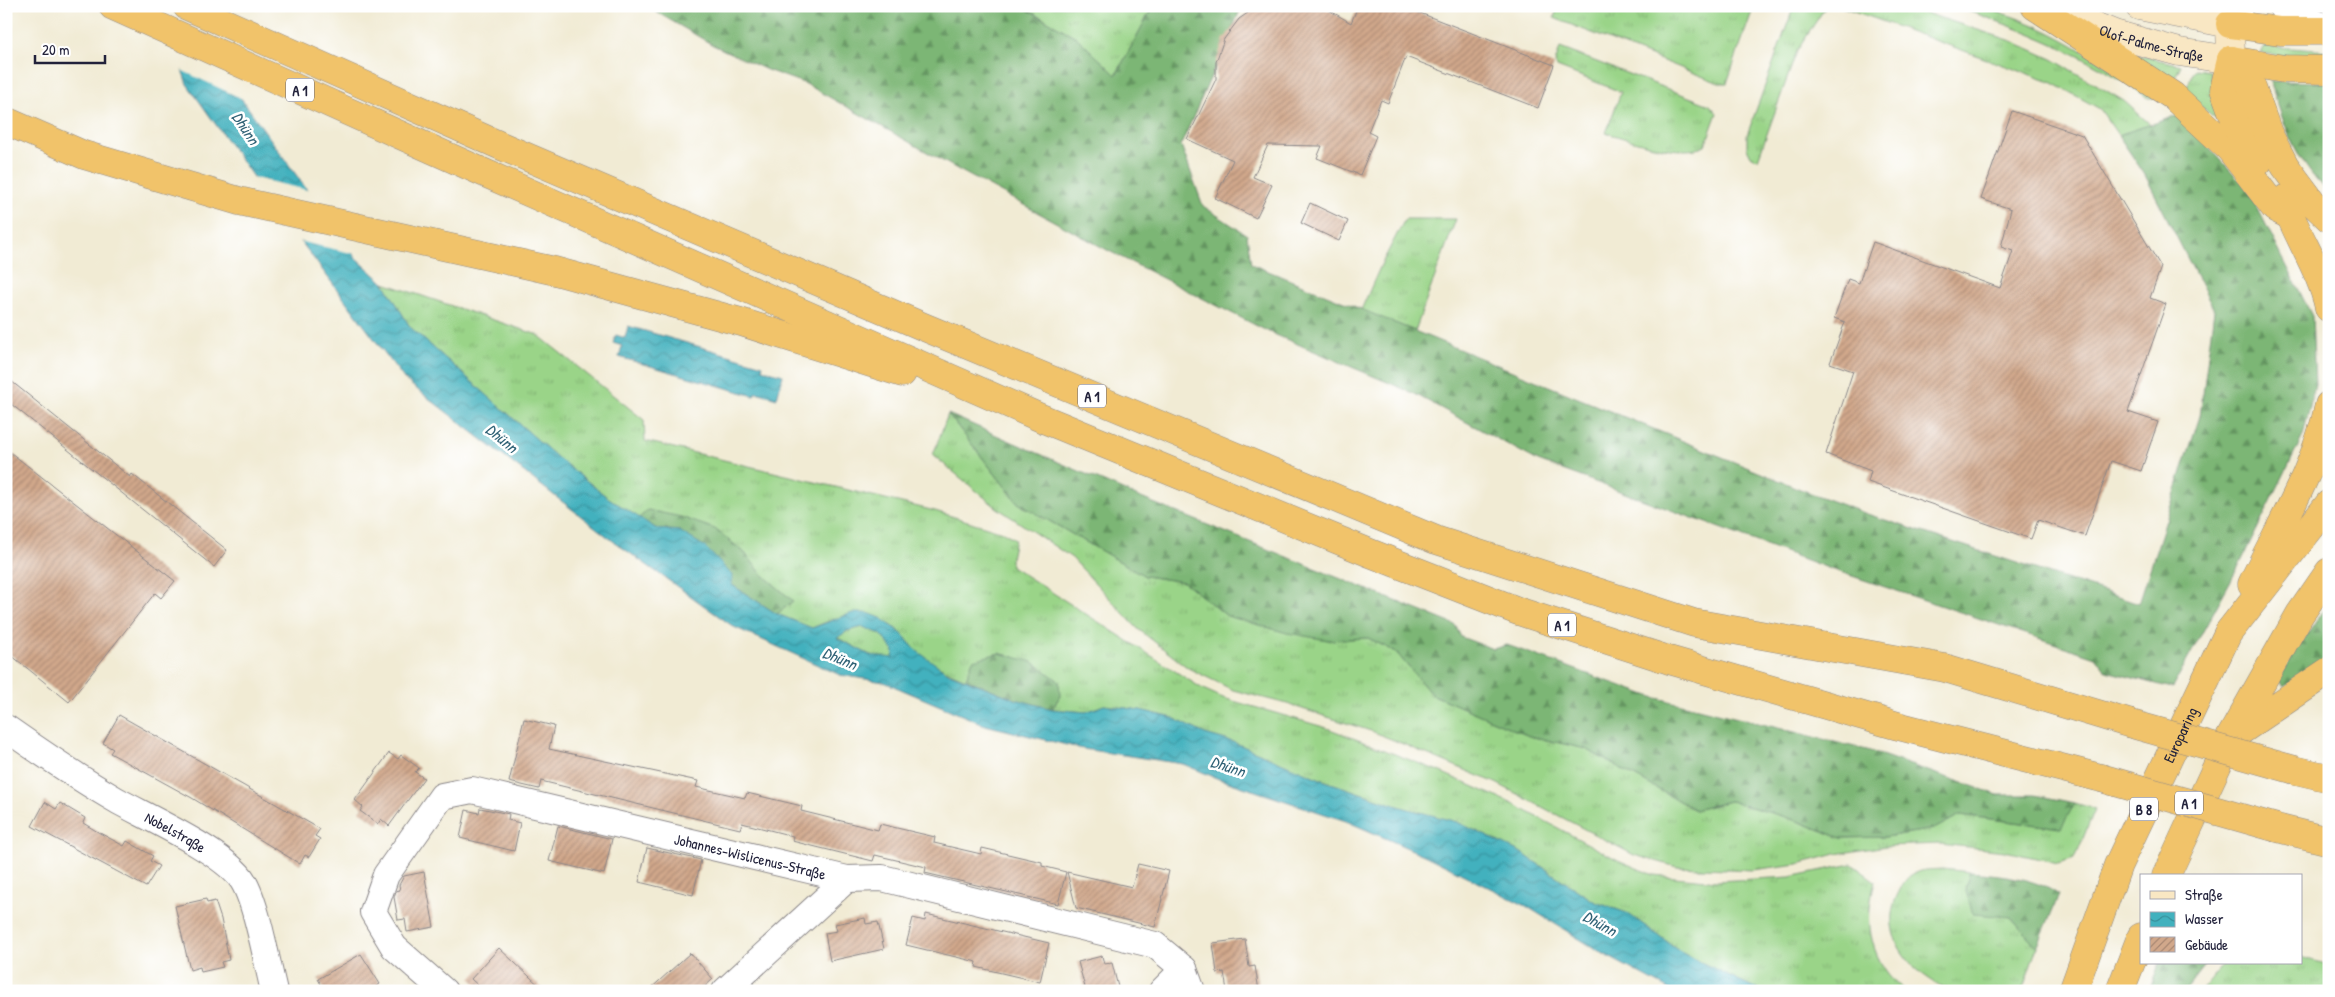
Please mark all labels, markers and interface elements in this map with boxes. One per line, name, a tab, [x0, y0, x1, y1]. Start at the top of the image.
street label: Olof-Palme-Straße	[2096, 19, 2205, 66]
scale bar	[35, 32, 105, 64]
text: 20 m	[42, 39, 69, 60]
road number: A 1	[286, 78, 314, 102]
water label: Dhünn	[227, 107, 266, 150]
road number: A 1	[1078, 384, 1106, 408]
water label: Dhünn	[481, 418, 524, 459]
road number: A 1	[1548, 614, 1576, 636]
water label: Dhünn	[820, 641, 862, 675]
street label: Europaring	[2158, 703, 2202, 766]
water label: Dhünn	[1208, 750, 1250, 782]
road number: A 1	[2175, 791, 2203, 814]
road number: B 8	[2130, 798, 2158, 821]
street label: Nobelstraße	[141, 806, 210, 857]
street label: Johannes-Wislicenus-Straße	[672, 828, 828, 884]
legend	[2140, 874, 2302, 964]
text: Straße	[2185, 884, 2223, 905]
water label: Dhünn	[1579, 905, 1622, 942]
text: Wasser	[2185, 908, 2224, 929]
text: Gebäude	[2185, 934, 2228, 955]

